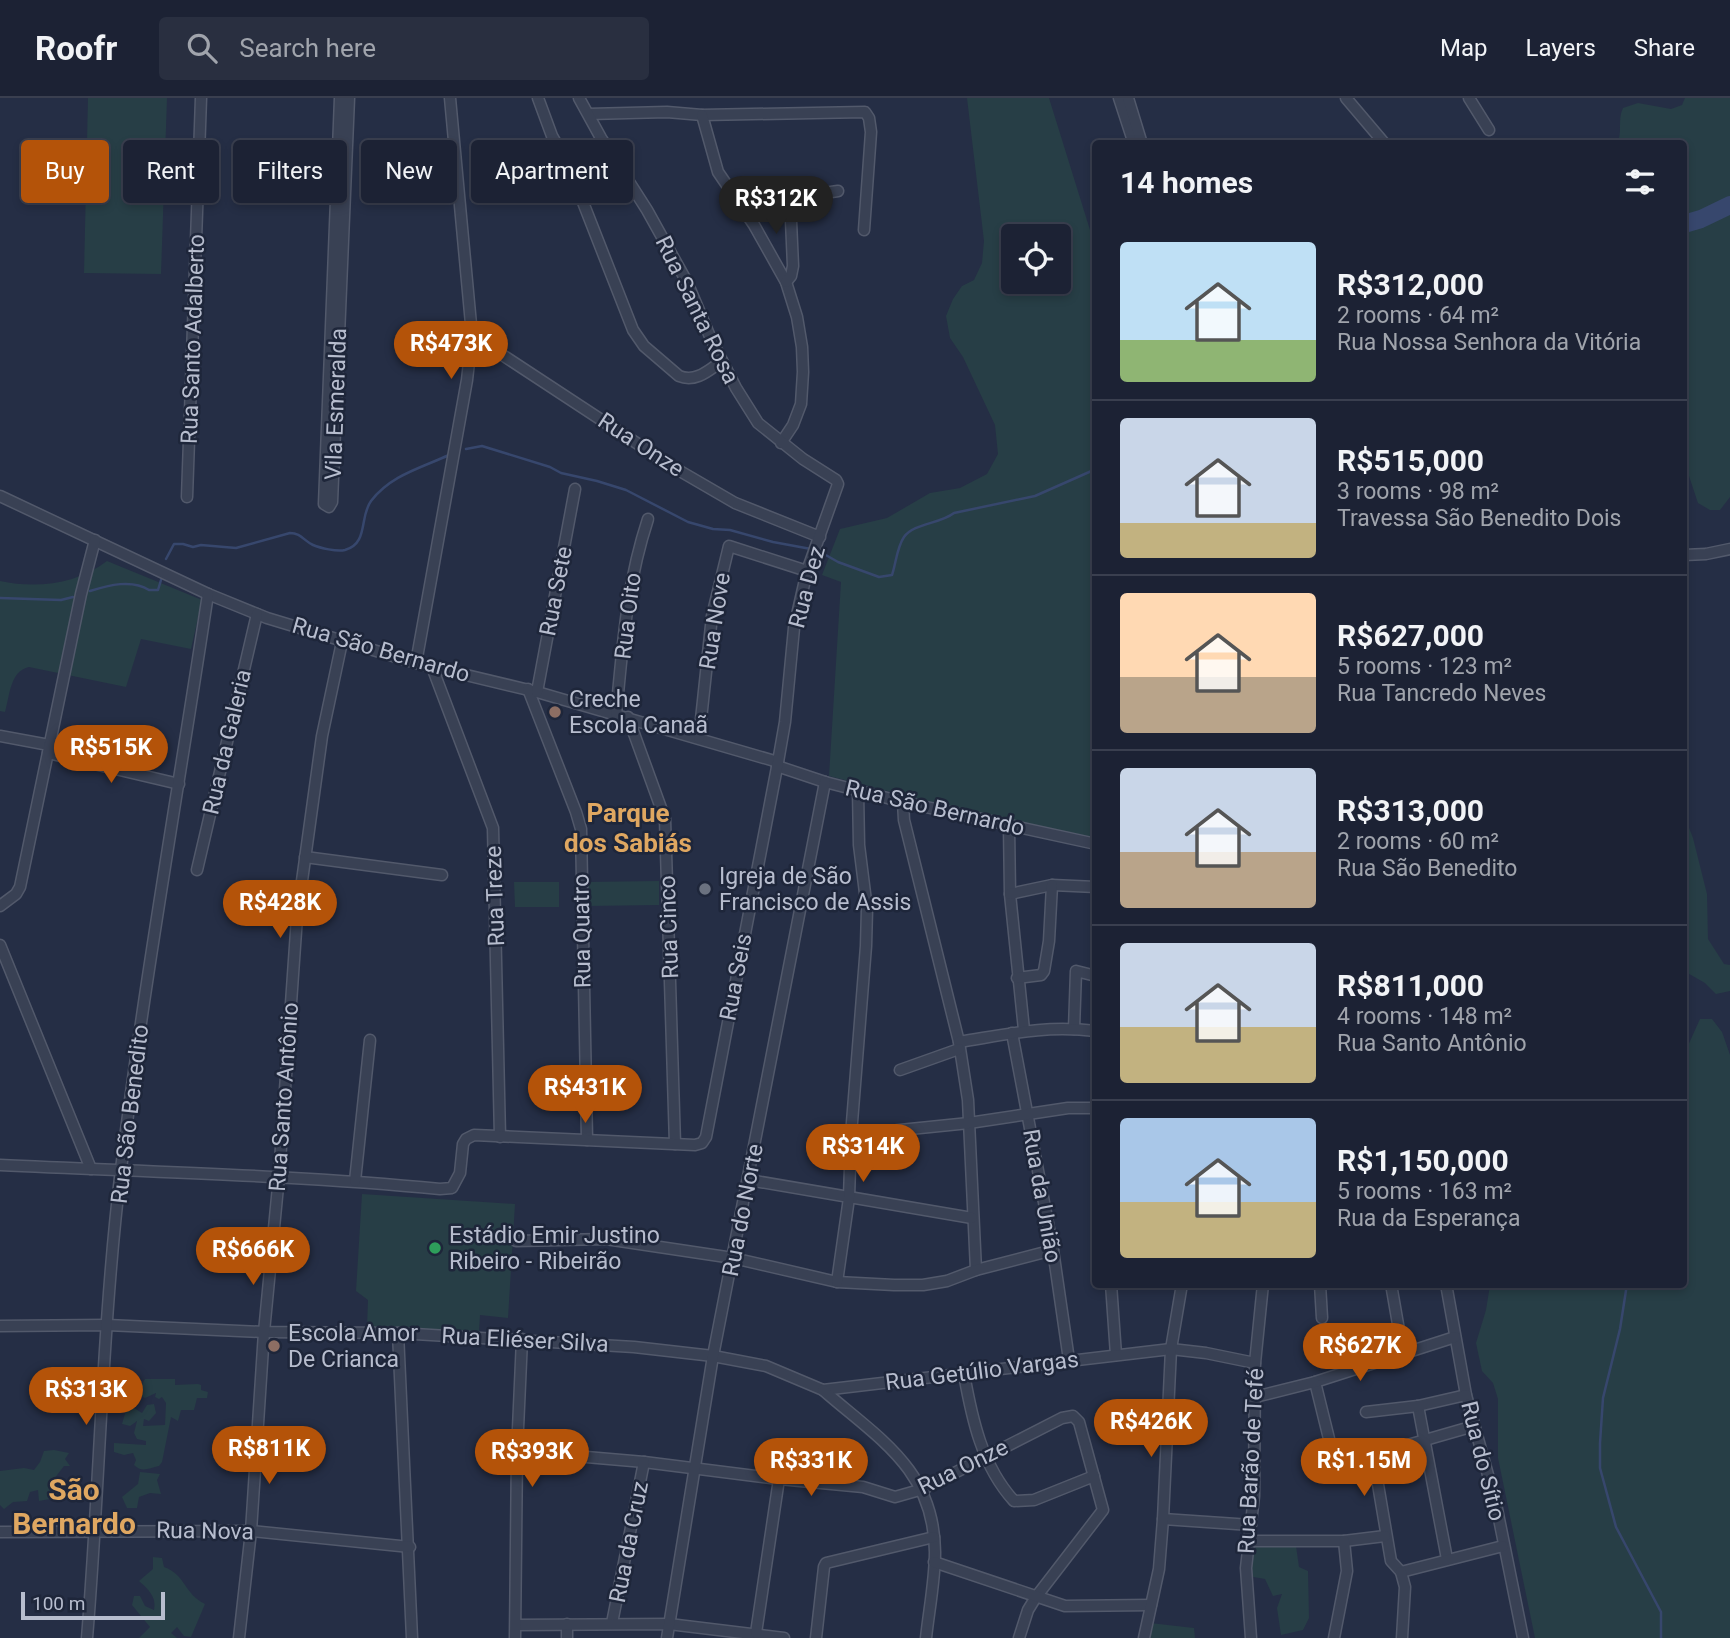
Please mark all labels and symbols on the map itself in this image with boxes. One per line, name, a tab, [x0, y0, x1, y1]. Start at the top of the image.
pin: R$312K	[719, 176, 833, 236]
street label: Rua Santa Rosa	[649, 232, 745, 388]
street label: Rua Santo Adalberto	[176, 234, 210, 444]
pin: R$473K	[394, 322, 508, 381]
street label: Vila Esmeralda	[320, 327, 352, 481]
street label: Rua Onze	[593, 407, 689, 483]
street label: Rua Dez	[783, 543, 831, 631]
street label: Rua Sete	[534, 544, 578, 638]
street label: Rua Oito	[609, 571, 647, 661]
street label: Rua Nove	[694, 571, 736, 671]
street label: Rua São Bernardo	[289, 612, 473, 688]
street label: Rua da Galeria	[197, 667, 257, 817]
place label: Creche Escola Canaã	[569, 686, 708, 739]
marker: Creche Escola Canaã	[547, 704, 563, 720]
pin: R$515K	[54, 726, 168, 785]
street label: Rua São Bernardo	[843, 774, 1027, 842]
district label: Parque dos Sabiás	[564, 798, 692, 858]
street label: Rua Treze	[480, 845, 510, 947]
place label: Igreja de São Francisco de Assis	[719, 863, 911, 916]
street label: Rua Quatro	[568, 874, 596, 988]
street label: Rua Cinco	[654, 875, 684, 979]
pin: R$428K	[223, 880, 337, 940]
marker: Igreja de São Francisco de Assis	[697, 881, 713, 897]
street label: Rua Seis	[714, 931, 758, 1023]
street label: Rua Santo Antônio	[264, 1001, 304, 1193]
street label: Rua São Benedito	[106, 1023, 154, 1205]
pin: R$431K	[528, 1066, 642, 1125]
pin: R$314K	[806, 1124, 920, 1184]
street label: Rua da União	[1017, 1127, 1067, 1265]
street label: Rua do Norte	[717, 1141, 769, 1279]
place label: Estádio Emir Justino Ribeiro - Ribeirão	[449, 1222, 660, 1275]
pin: R$666K	[196, 1228, 310, 1287]
marker: Estádio Emir Justino Ribeiro - Ribeirão	[427, 1240, 443, 1256]
place label: Escola Amor De Crianca	[288, 1320, 418, 1373]
street label: Rua Eliéser Silva	[441, 1322, 609, 1358]
pin: R$627K	[1303, 1324, 1417, 1383]
marker: Escola Amor De Crianca	[266, 1338, 282, 1354]
street label: Rua Getúlio Vargas	[884, 1346, 1080, 1396]
pin: R$313K	[29, 1368, 143, 1427]
street label: Rua Barão de Tefé	[1233, 1368, 1269, 1554]
street label: Rua do Sítio	[1455, 1398, 1511, 1524]
pin: R$426K	[1094, 1400, 1208, 1459]
pin: R$811K	[212, 1426, 326, 1486]
pin: R$393K	[475, 1430, 589, 1489]
street label: Rua Onze	[913, 1434, 1013, 1500]
pin: R$331K	[754, 1438, 868, 1498]
pin: R$1.15M	[1299, 1438, 1429, 1498]
district label: São Bernardo	[12, 1472, 136, 1541]
street label: Rua da Cruz	[604, 1479, 654, 1605]
street label: Rua Nova	[156, 1517, 254, 1545]
scale bar	[21, 1589, 164, 1621]

